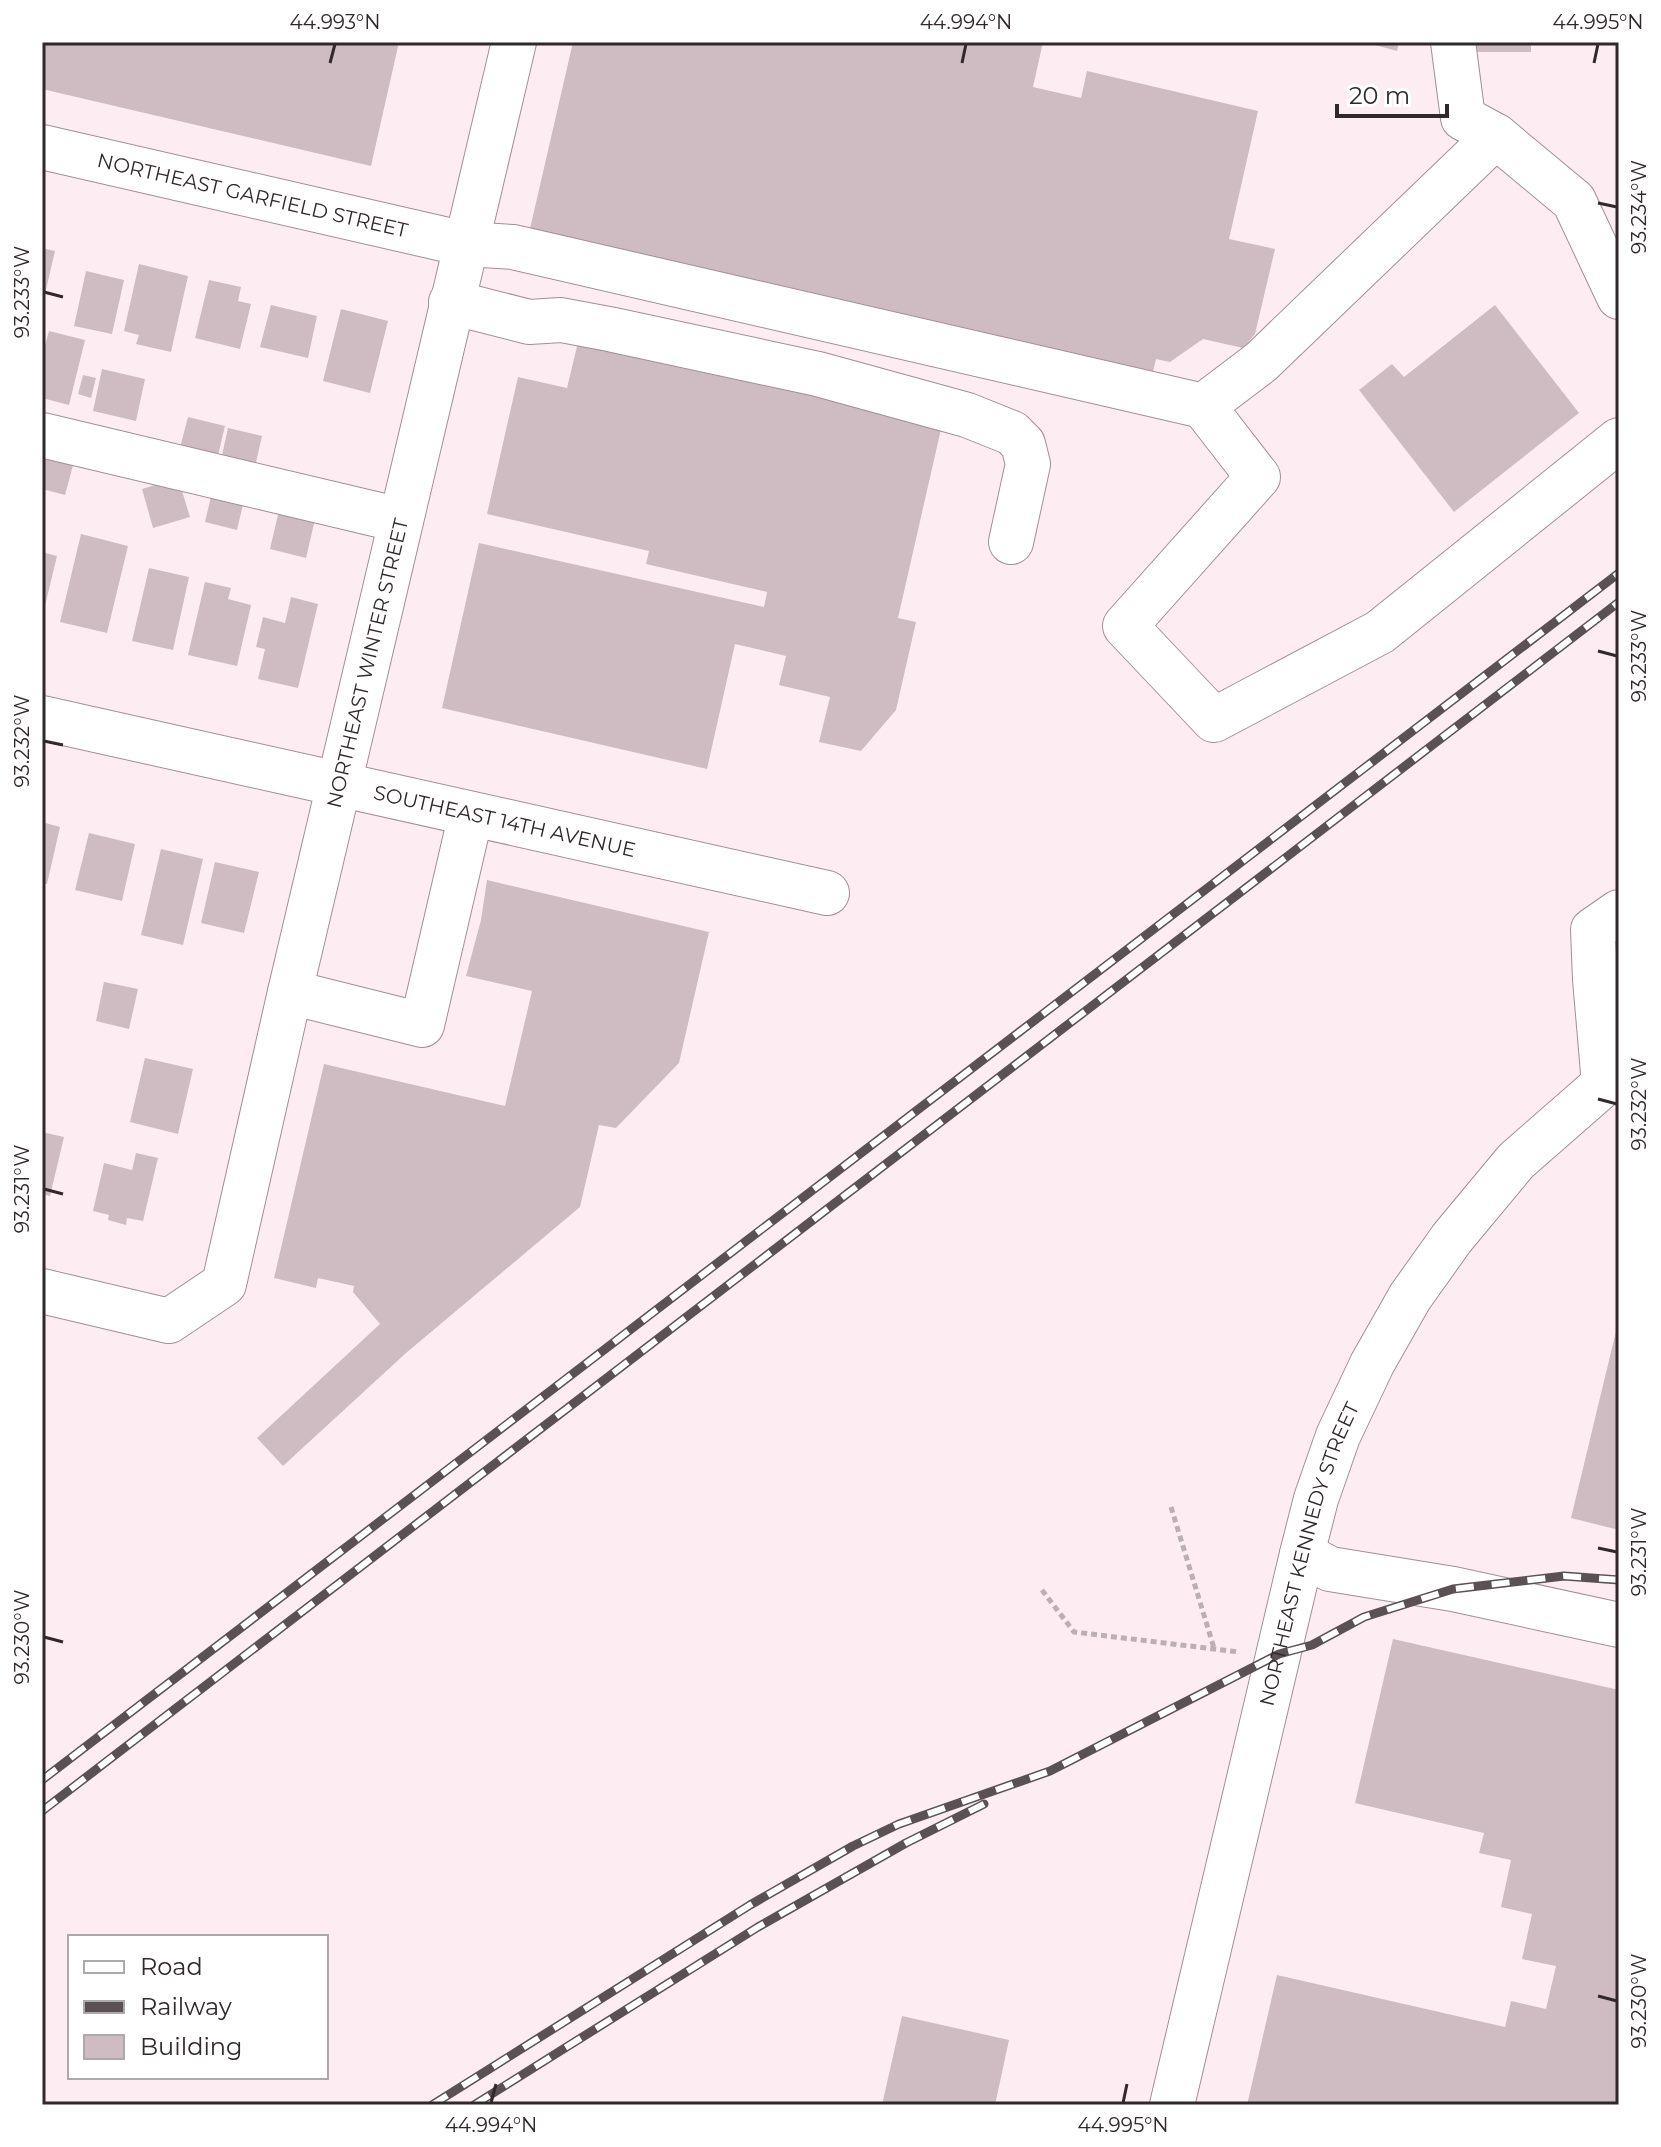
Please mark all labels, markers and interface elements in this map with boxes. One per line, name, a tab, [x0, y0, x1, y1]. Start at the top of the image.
text: 44.993°N	[290, 10, 380, 34]
text: 44.994°N	[920, 10, 1012, 34]
text: 44.995°N	[1552, 10, 1644, 34]
scale bar	[1337, 68, 1447, 118]
text: 20 m	[1349, 81, 1410, 110]
street label: NORTHEAST GARFIELD STREET	[95, 148, 411, 243]
text: 93.234°W	[1627, 160, 1651, 254]
text: 93.233°W	[10, 246, 34, 338]
street label: NORTHEAST WINTER STREET	[322, 515, 413, 810]
text: 93.233°W	[1627, 610, 1651, 702]
text: 93.232°W	[10, 695, 34, 787]
street label: SOUTHEAST 14TH AVENUE	[371, 780, 638, 862]
text: 93.232°W	[1627, 1058, 1651, 1150]
text: 93.231°W	[10, 1145, 34, 1233]
street label: NORTHEAST KENNEDY STREET	[1255, 1398, 1364, 1708]
text: 93.231°W	[1627, 1508, 1651, 1596]
text: 93.230°W	[10, 1590, 34, 1684]
legend	[68, 1935, 328, 2079]
text: Road	[140, 1952, 203, 1981]
text: 93.230°W	[1627, 1954, 1651, 2048]
text: Railway	[140, 1992, 232, 2021]
text: Building	[140, 2032, 243, 2061]
text: 44.994°N	[445, 2113, 537, 2137]
text: 44.995°N	[1077, 2113, 1169, 2137]

